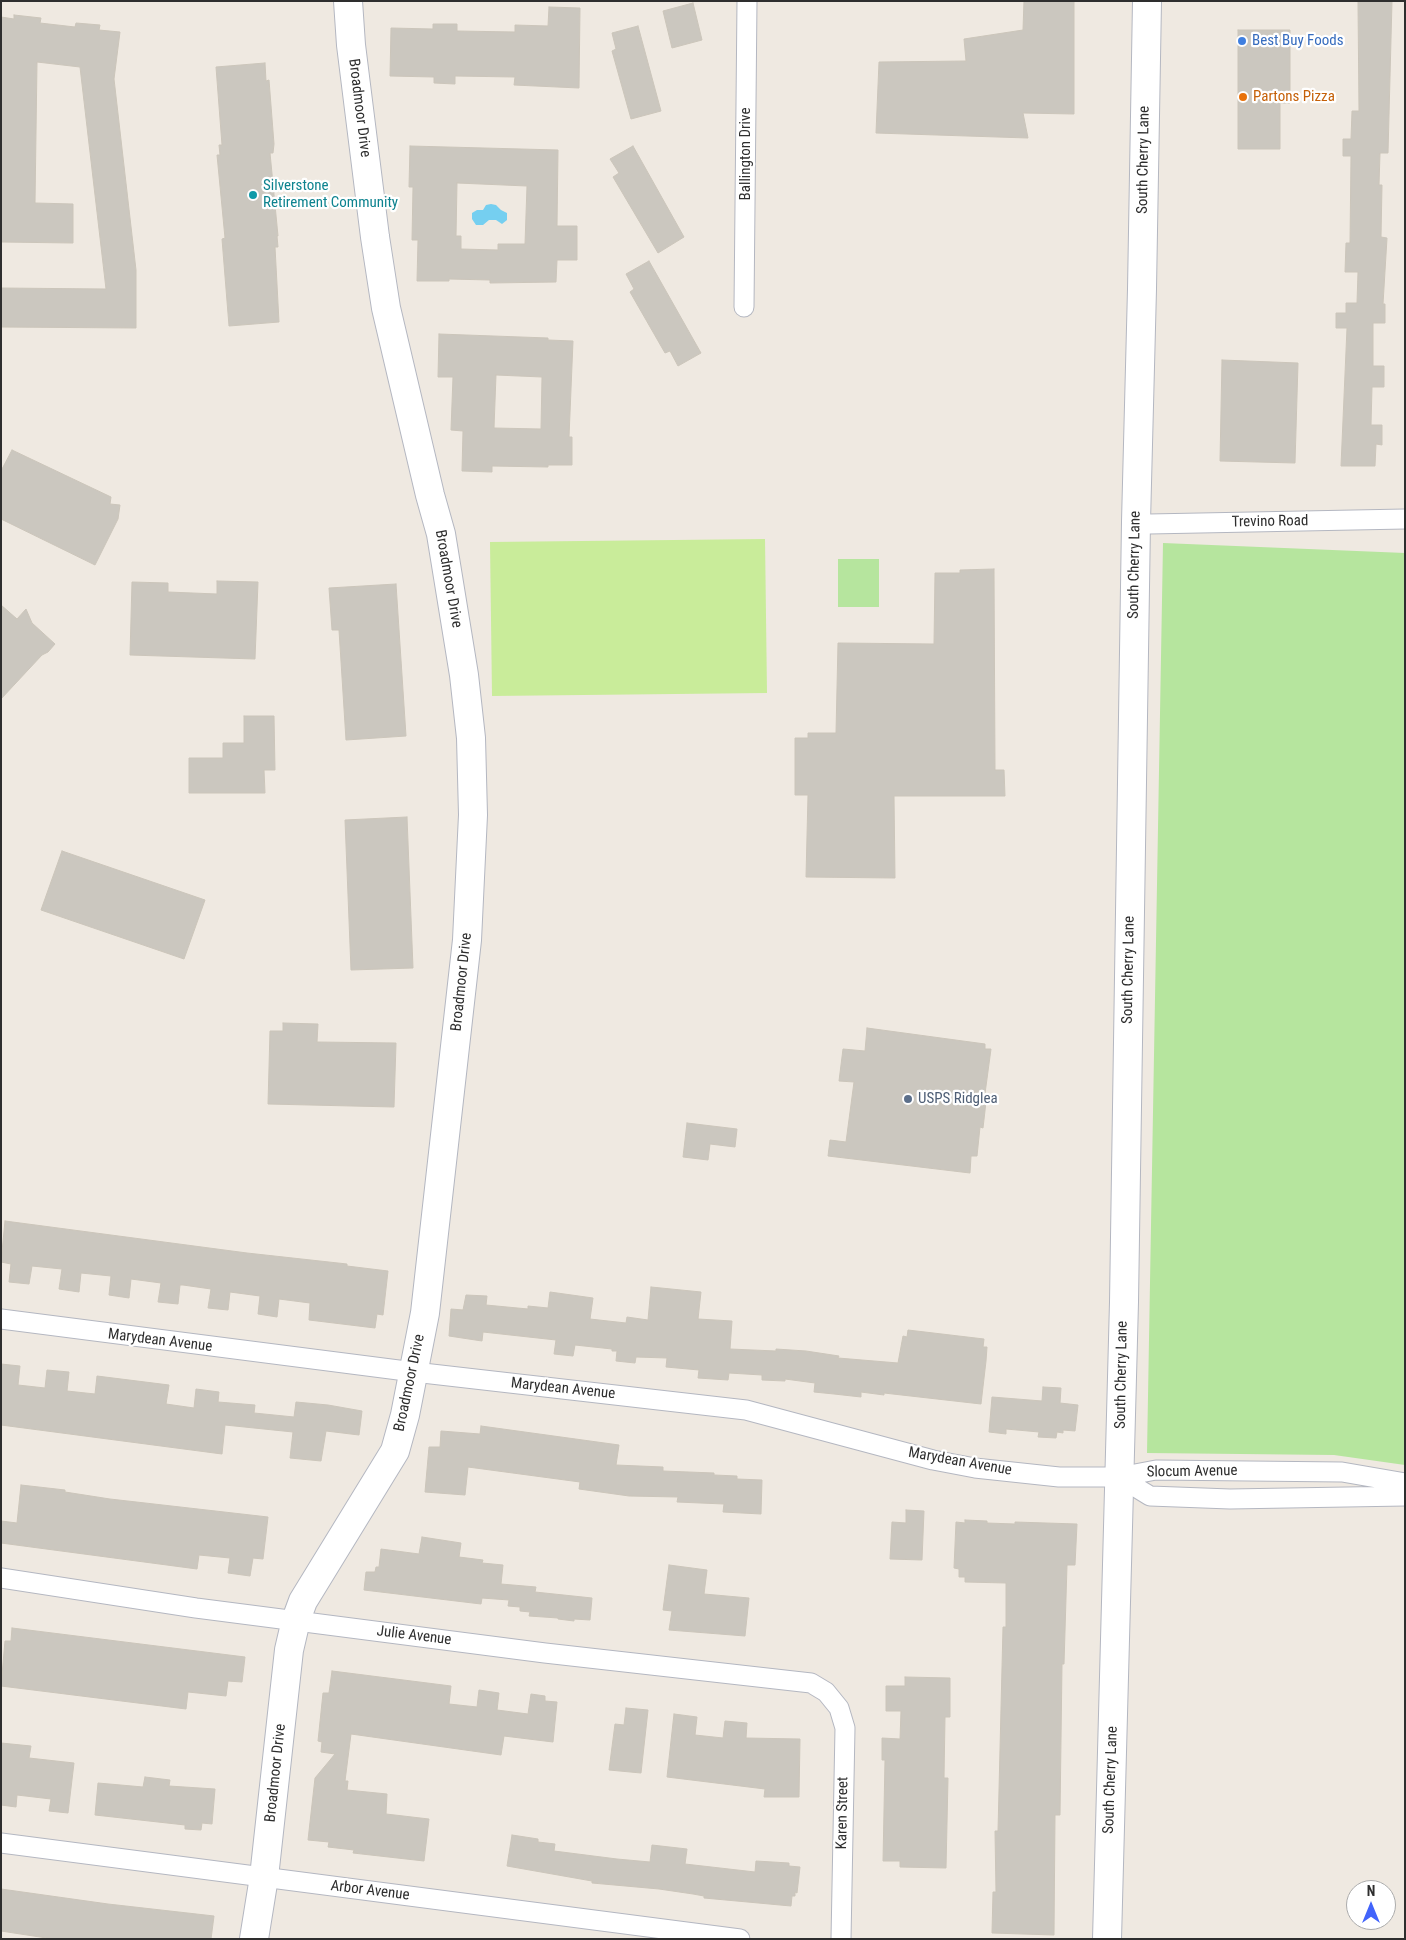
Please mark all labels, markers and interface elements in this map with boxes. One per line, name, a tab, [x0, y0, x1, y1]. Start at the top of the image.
place label: Best Buy Foods	[1252, 32, 1343, 50]
marker: Best Buy Foods	[1236, 35, 1248, 47]
street label: Broadmoor Drive	[344, 58, 374, 158]
place label: Partons Pizza	[1253, 88, 1335, 106]
marker: Partons Pizza	[1237, 91, 1249, 103]
street label: South Cherry Lane	[1134, 106, 1154, 214]
street label: Ballington Drive	[737, 108, 755, 200]
place label: Silverstone Retirement Community	[263, 177, 398, 212]
marker: Silverstone Retirement Community	[247, 189, 259, 201]
street label: South Cherry Lane	[1125, 511, 1145, 619]
street label: Trevino Road	[1231, 512, 1309, 532]
street label: Broadmoor Drive	[431, 529, 465, 629]
street label: South Cherry Lane	[1119, 916, 1139, 1024]
street label: Broadmoor Drive	[448, 932, 476, 1032]
place label: USPS Ridglea	[918, 1090, 998, 1108]
marker: USPS Ridglea	[902, 1093, 914, 1105]
street label: South Cherry Lane	[1112, 1321, 1132, 1429]
street label: Marydean Avenue	[107, 1326, 213, 1356]
street label: Broadmoor Drive	[391, 1333, 429, 1433]
street label: Marydean Avenue	[510, 1375, 616, 1403]
street label: Marydean Avenue	[907, 1444, 1013, 1480]
street label: Slocum Avenue	[1146, 1462, 1238, 1482]
street label: Julie Avenue	[376, 1622, 452, 1650]
street label: Broadmoor Drive	[262, 1723, 290, 1823]
street label: South Cherry Lane	[1100, 1726, 1122, 1834]
street label: Karen Street	[833, 1777, 853, 1849]
street label: Arbor Avenue	[330, 1877, 410, 1905]
north arrow	[1346, 1880, 1396, 1930]
text: N	[1367, 1883, 1375, 1899]

